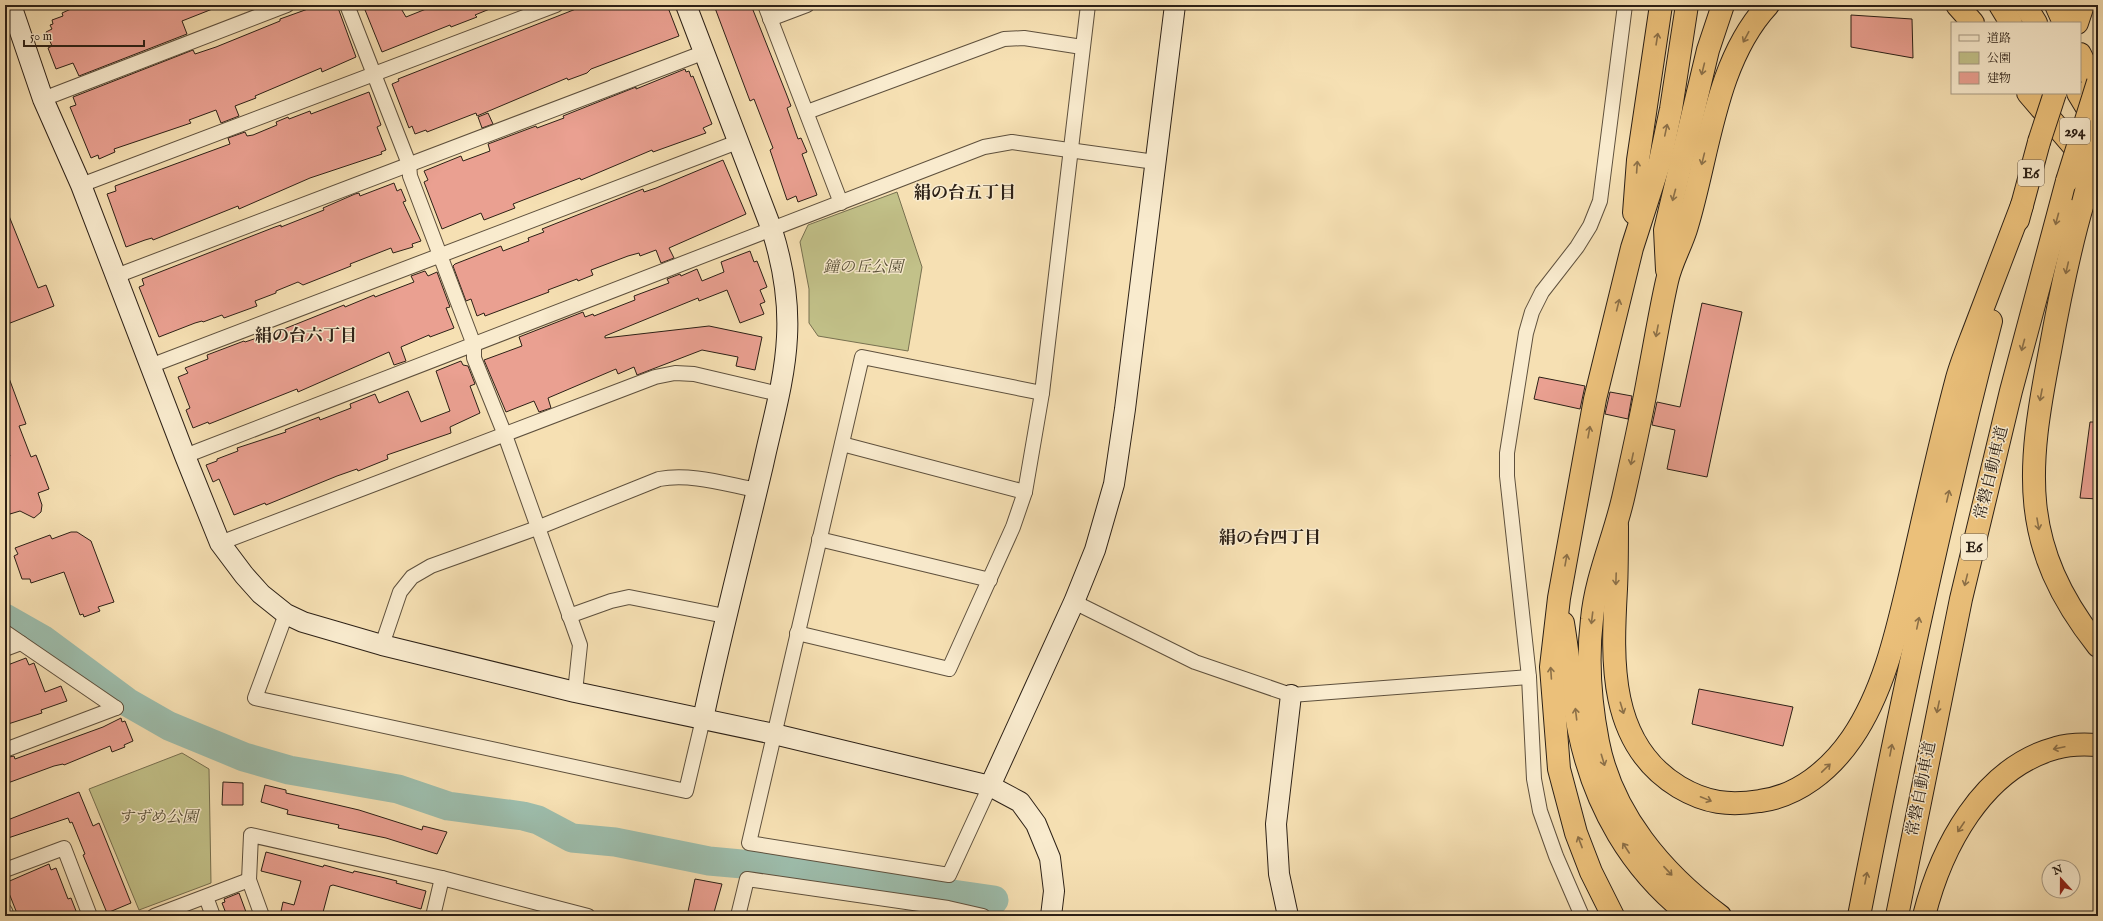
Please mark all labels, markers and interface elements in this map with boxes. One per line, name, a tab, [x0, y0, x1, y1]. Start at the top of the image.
scale bar	[24, 22, 144, 48]
legend	[1951, 22, 2081, 94]
text: 50 m	[30, 29, 52, 44]
one-way arrow	[1741, 31, 1749, 43]
text: 道路	[1987, 31, 2011, 46]
one-way arrow	[1653, 33, 1661, 46]
text: 公園	[1987, 51, 2011, 66]
one-way arrow	[1699, 62, 1707, 75]
text: 建物	[1987, 71, 2011, 86]
road number: 294	[2060, 118, 2090, 144]
one-way arrow	[1663, 124, 1671, 137]
one-way arrow	[1699, 152, 1707, 165]
road number: E6	[2018, 160, 2044, 186]
one-way arrow	[1634, 161, 1641, 174]
district label: 絹の台五丁目	[914, 183, 1016, 204]
one-way arrow	[1670, 189, 1677, 202]
one-way arrow	[2053, 212, 2060, 225]
park label: 鐘の丘公園	[823, 258, 906, 278]
one-way arrow	[2063, 261, 2070, 274]
one-way arrow	[1615, 299, 1622, 312]
one-way arrow	[1653, 324, 1661, 337]
district label: 絹の台六丁目	[255, 326, 357, 347]
one-way arrow	[2019, 338, 2027, 351]
one-way arrow	[2037, 388, 2045, 401]
street label: 常磐自動車道	[1971, 424, 2013, 522]
one-way arrow	[1585, 426, 1593, 439]
one-way arrow	[1627, 452, 1635, 465]
one-way arrow	[1945, 490, 1952, 503]
one-way arrow	[2034, 517, 2042, 530]
district label: 絹の台四丁目	[1219, 528, 1321, 549]
road number: E6	[1961, 534, 1987, 560]
one-way arrow	[1562, 554, 1570, 567]
one-way arrow	[1612, 572, 1620, 585]
one-way arrow	[1961, 573, 1969, 586]
one-way arrow	[1588, 611, 1596, 624]
one-way arrow	[1915, 617, 1923, 630]
one-way arrow	[1548, 667, 1555, 680]
one-way arrow	[1934, 700, 1942, 713]
one-way arrow	[1618, 702, 1626, 714]
one-way arrow	[1573, 708, 1580, 721]
street label: 常磐自動車道	[1903, 740, 1941, 838]
one-way arrow	[1888, 744, 1896, 757]
one-way arrow	[2053, 744, 2066, 752]
one-way arrow	[1600, 753, 1607, 766]
one-way arrow	[1821, 763, 1831, 773]
one-way arrow	[1700, 796, 1712, 804]
park label: すずめ公園	[118, 808, 201, 828]
one-way arrow	[1957, 821, 1965, 832]
one-way arrow	[1575, 836, 1583, 848]
one-way arrow	[1622, 842, 1630, 853]
north arrow	[2041, 859, 2081, 899]
text: N	[2050, 862, 2065, 879]
one-way arrow	[1664, 866, 1673, 876]
one-way arrow	[1863, 872, 1871, 885]

